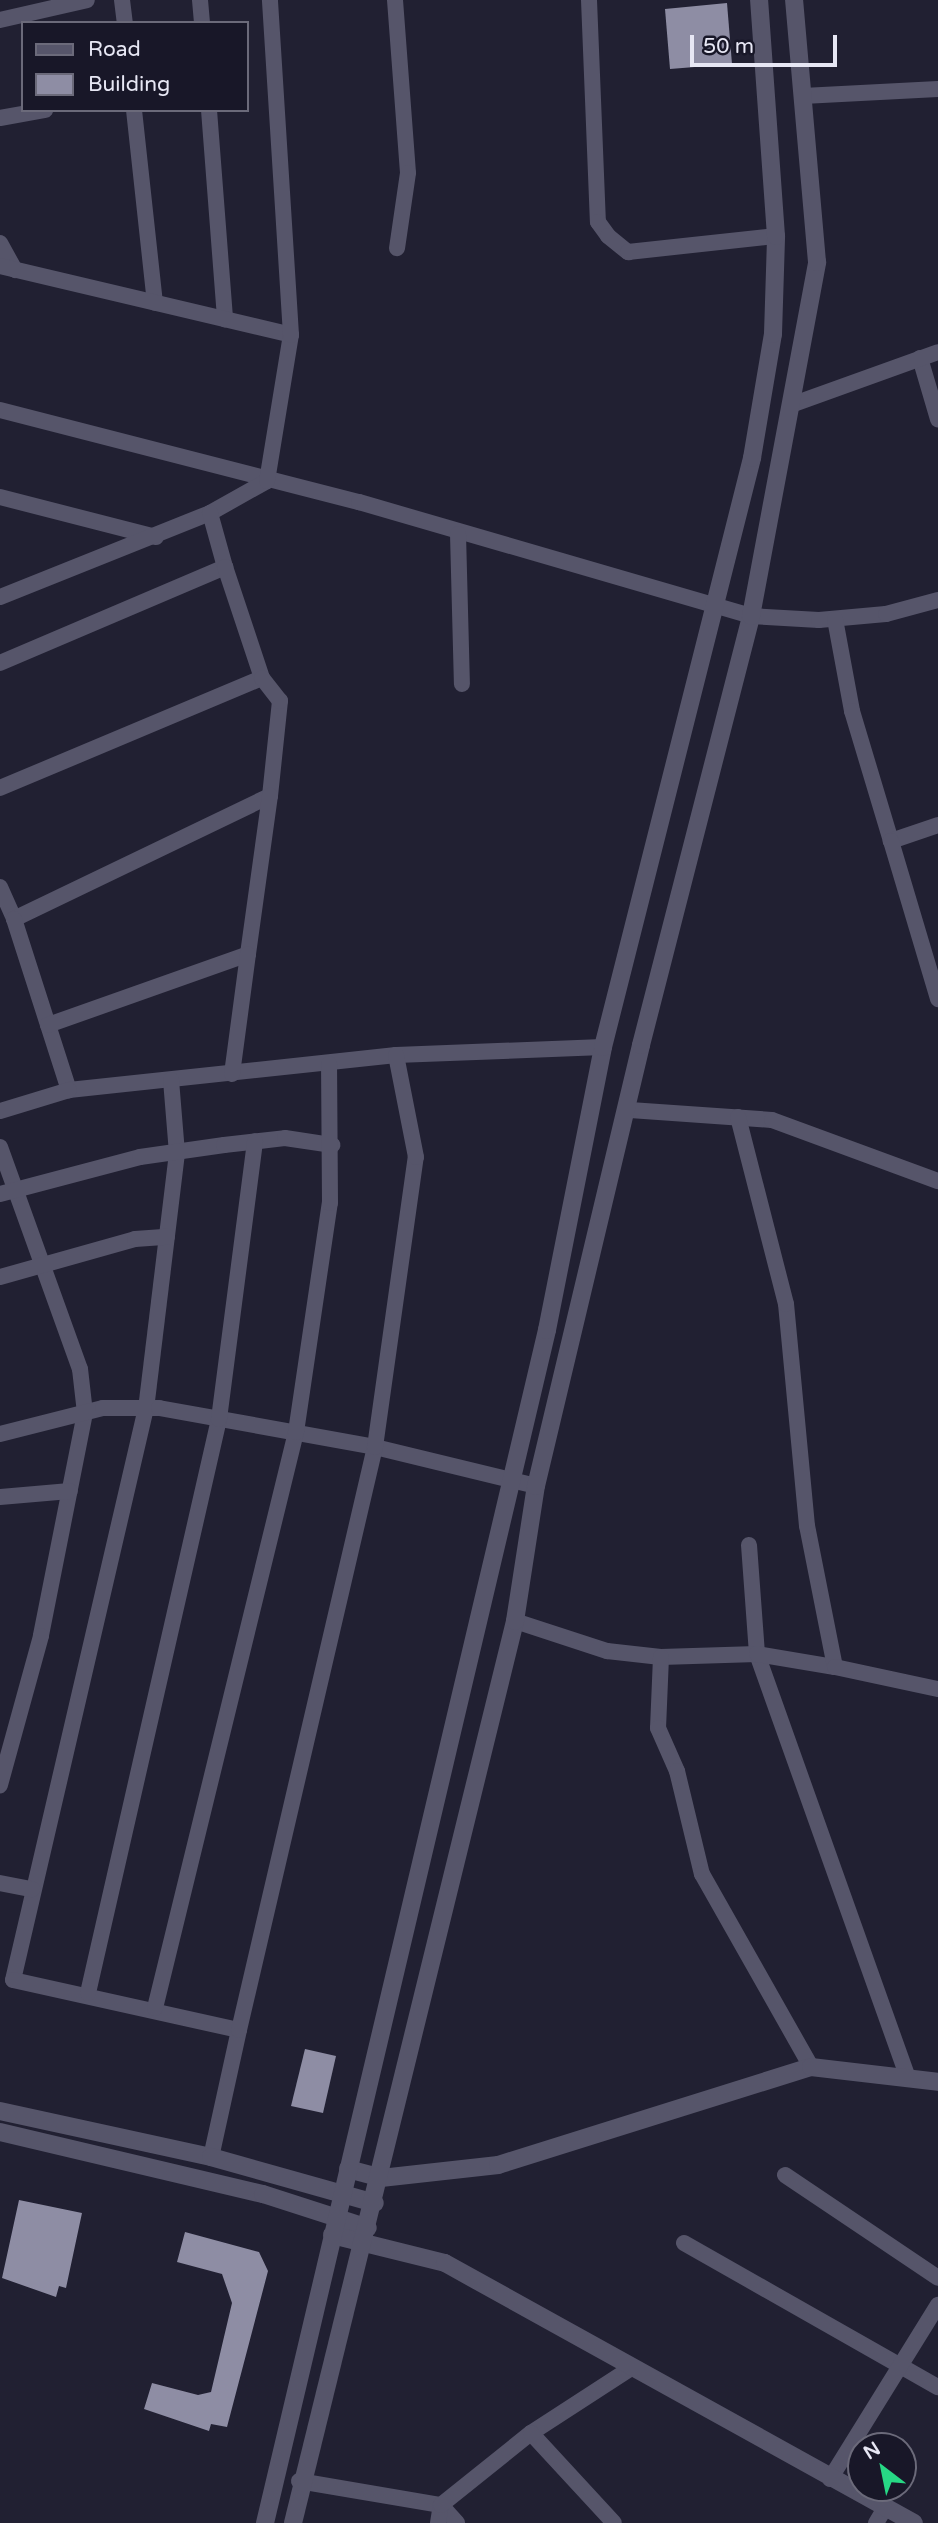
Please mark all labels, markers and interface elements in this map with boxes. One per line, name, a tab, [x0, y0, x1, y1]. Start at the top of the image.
legend	[21, 21, 248, 112]
scale bar	[693, 21, 840, 65]
text: 50 m	[703, 34, 754, 59]
text: Road	[88, 37, 141, 62]
text: Building	[88, 72, 170, 97]
north arrow	[847, 2432, 917, 2502]
text: N	[860, 2438, 884, 2464]

